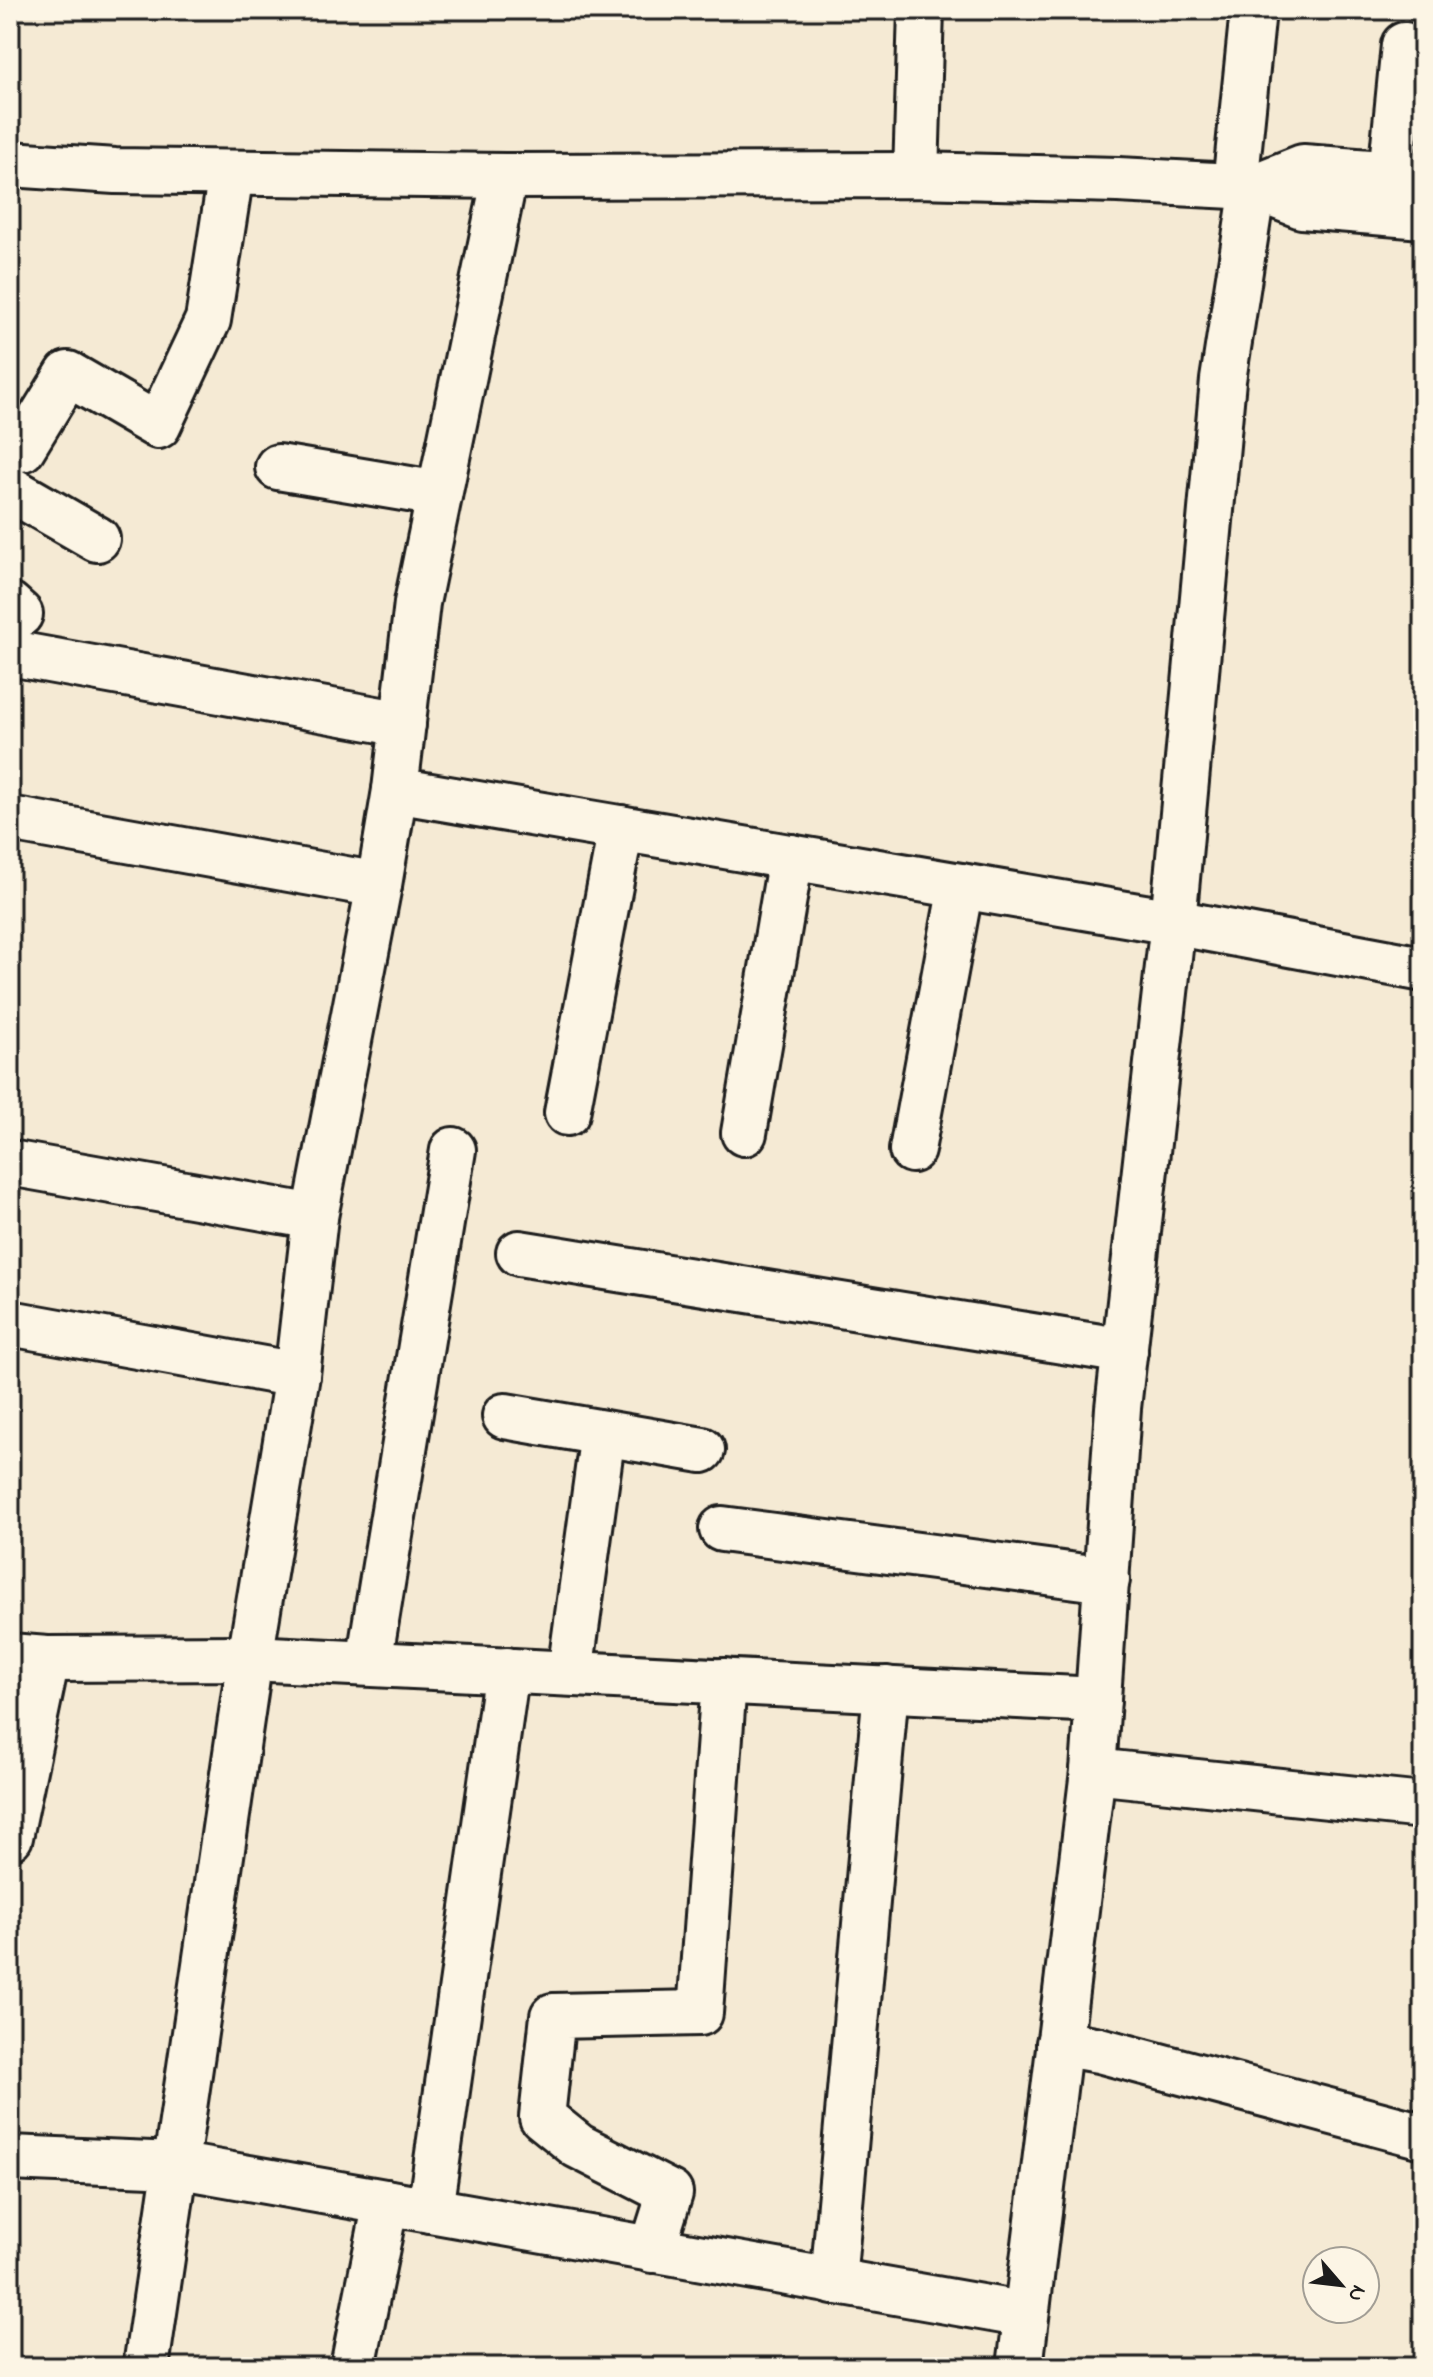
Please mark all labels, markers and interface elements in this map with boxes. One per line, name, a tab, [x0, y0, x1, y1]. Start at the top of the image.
north arrow	[1301, 2245, 1381, 2325]
text: N	[1338, 2279, 1374, 2307]

